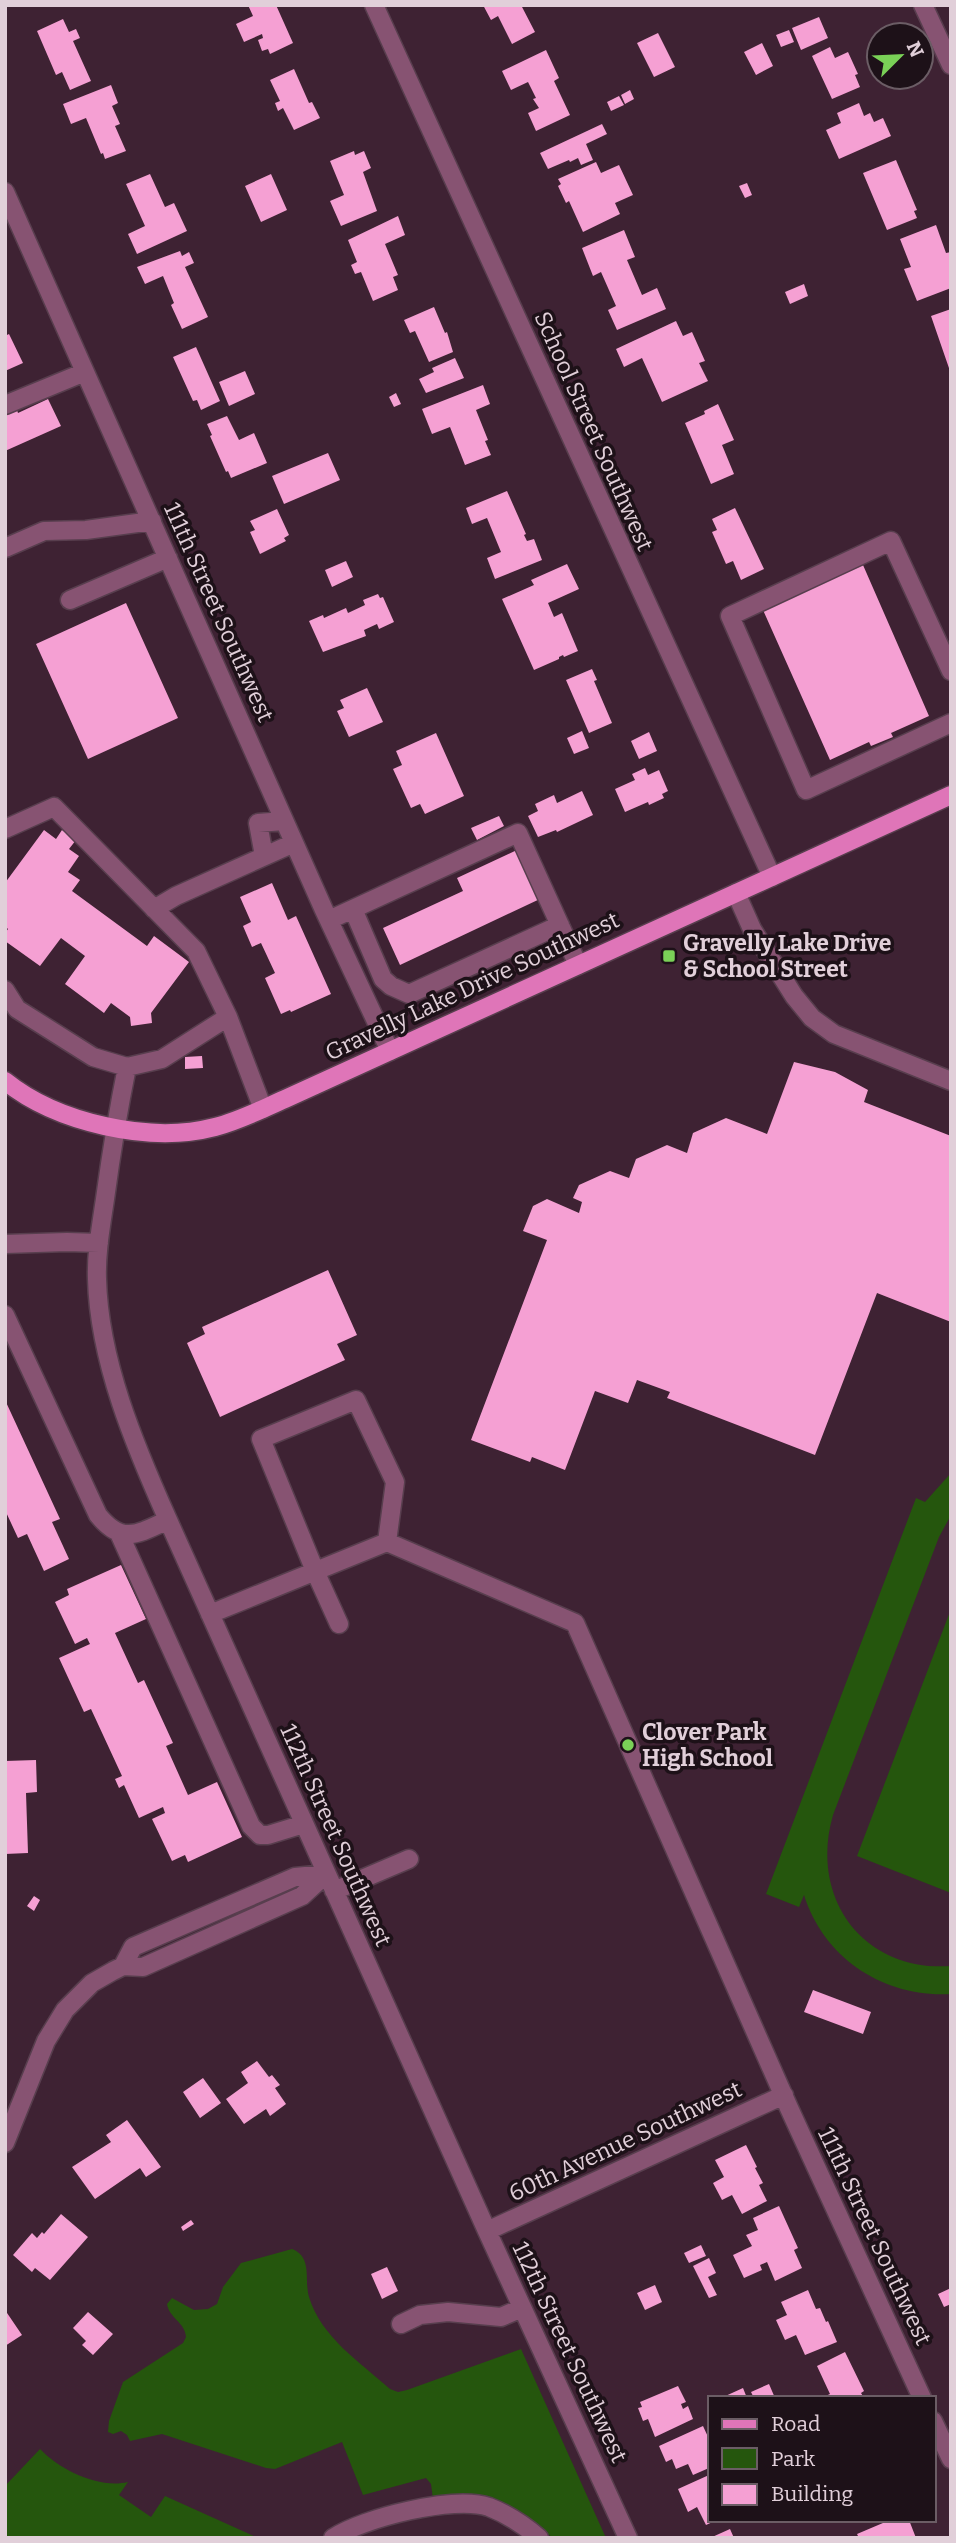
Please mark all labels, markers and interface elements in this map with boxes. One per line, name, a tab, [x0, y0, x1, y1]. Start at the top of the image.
north arrow	[865, 21, 935, 91]
text: N	[902, 38, 929, 61]
street label: School Street Southwest	[529, 307, 659, 555]
street label: 111th Street Southwest	[158, 498, 280, 726]
street label: Gravelly Lake Drive Southwest	[321, 906, 623, 1066]
place label: Gravelly Lake Drive & School Street	[683, 929, 891, 983]
marker: Gravelly Lake Drive & School Street	[661, 948, 677, 964]
place label: Clover Park High School	[642, 1718, 773, 1772]
street label: 112th Street Southwest	[274, 1719, 398, 1951]
marker: Clover Park High School	[620, 1737, 636, 1753]
street label: 60th Avenue Southwest	[504, 2075, 746, 2207]
street label: 111th Street Southwest	[812, 2123, 938, 2349]
street label: 112th Street Southwest	[507, 2237, 633, 2467]
legend	[708, 2396, 935, 2522]
text: Road	[771, 2411, 820, 2437]
text: Park	[771, 2446, 815, 2472]
text: Building	[771, 2481, 854, 2507]

